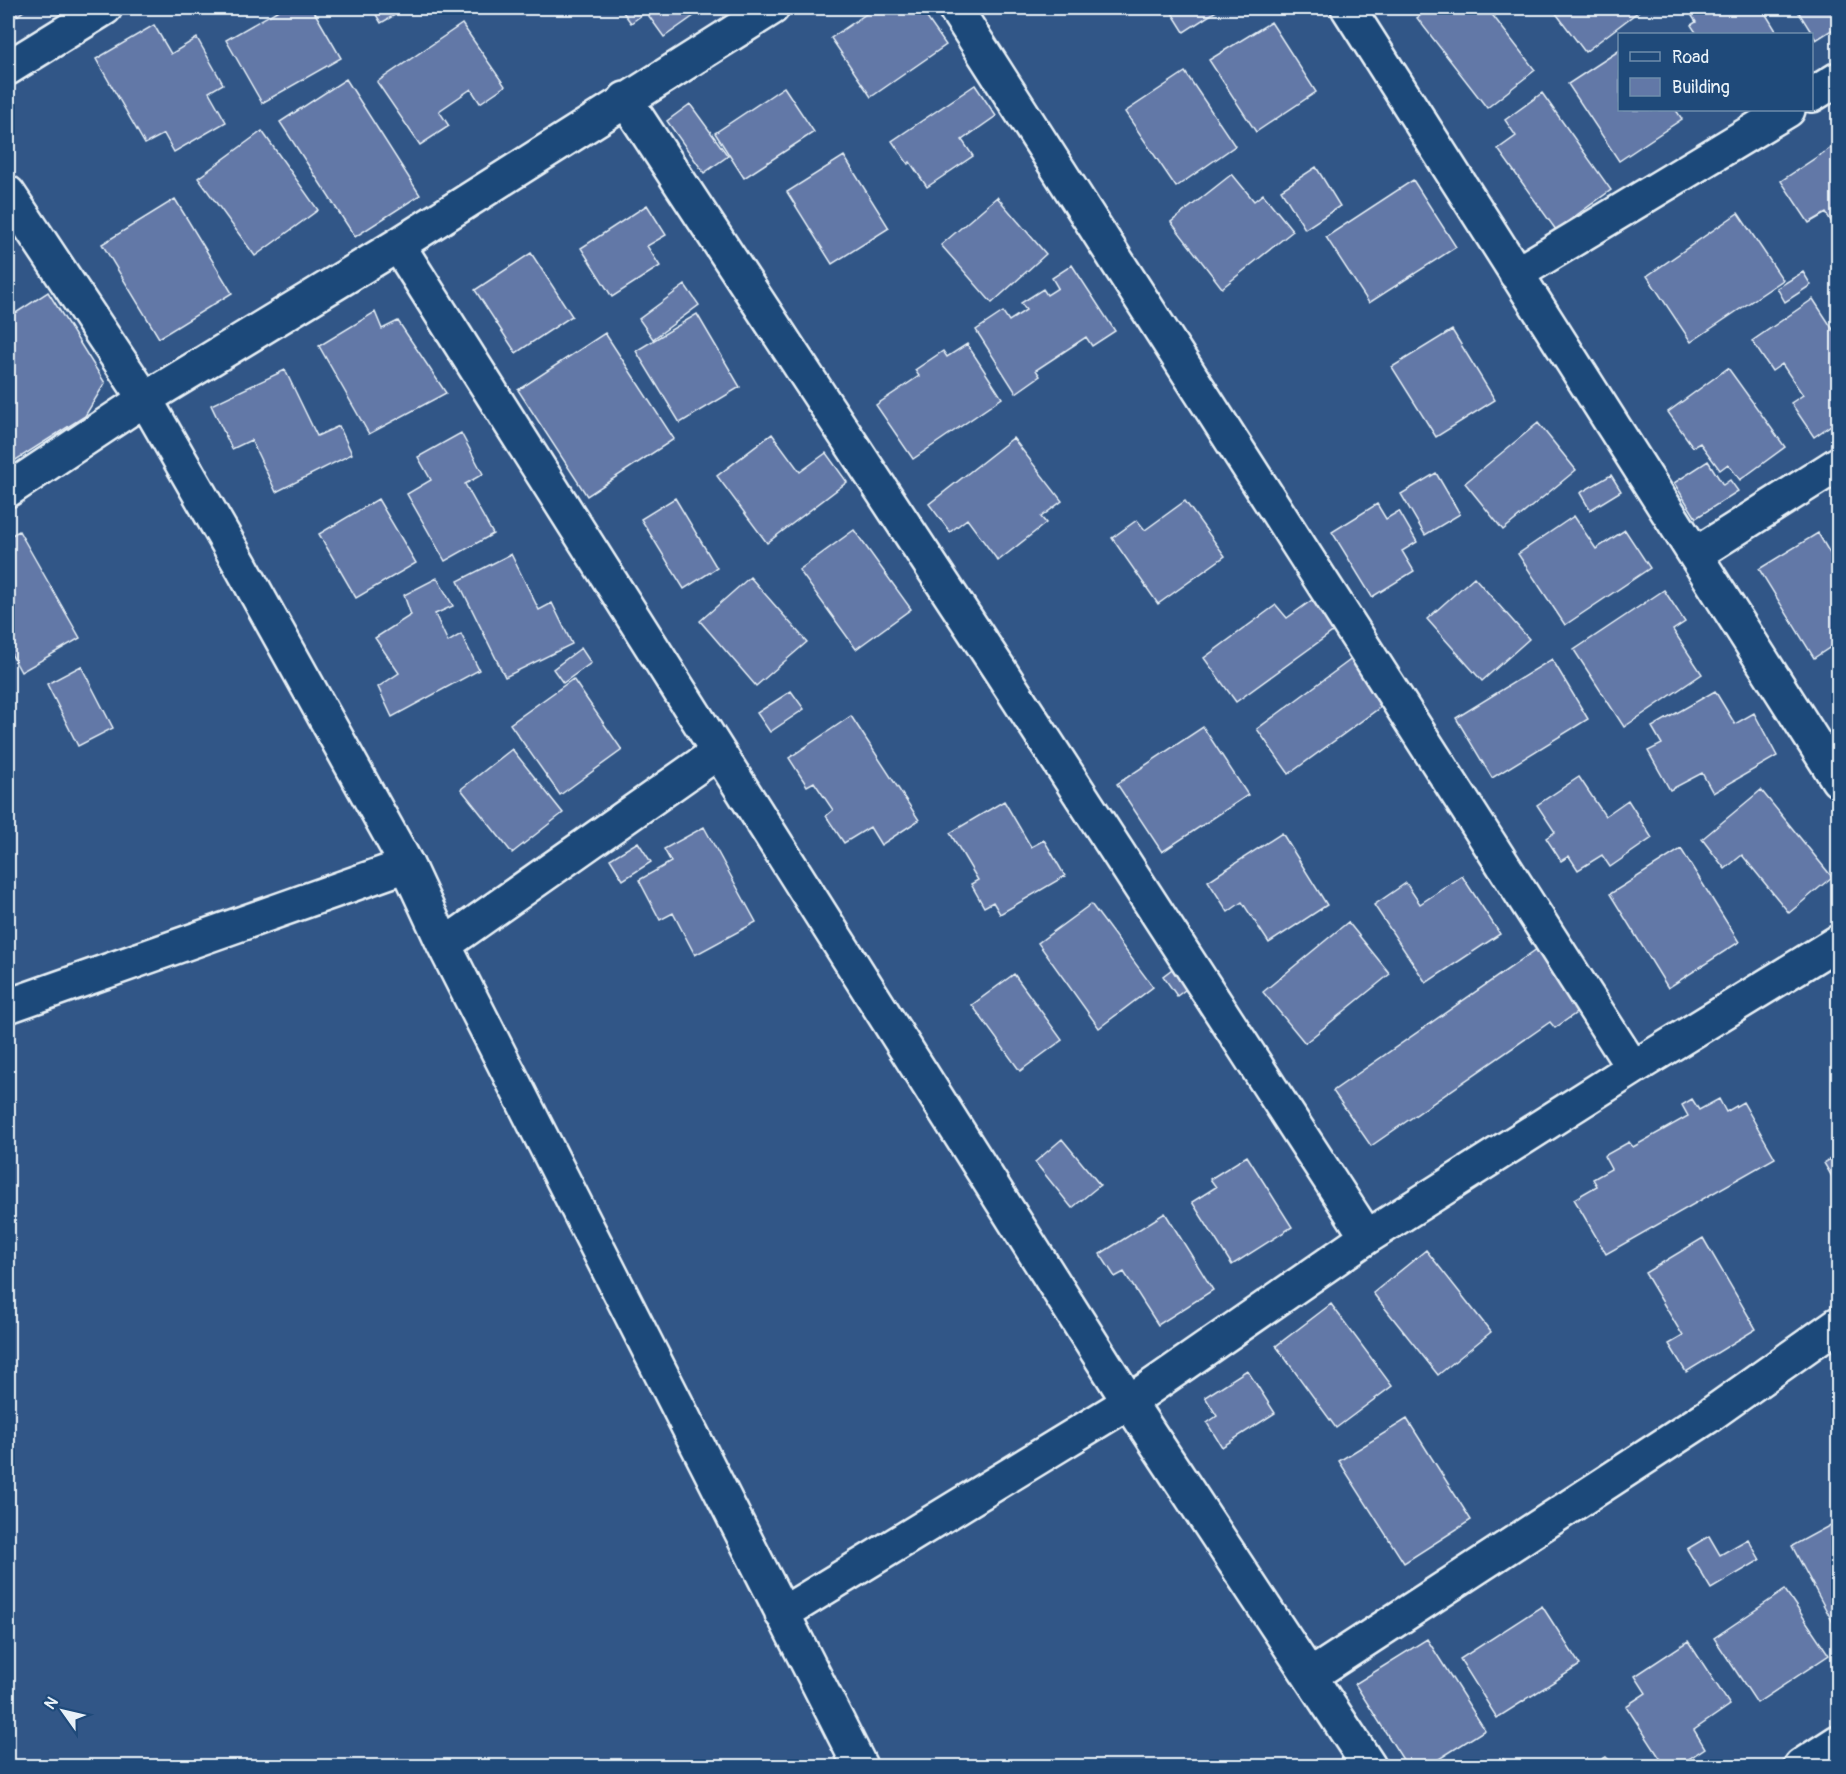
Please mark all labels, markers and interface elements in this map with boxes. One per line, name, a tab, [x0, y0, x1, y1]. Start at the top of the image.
legend	[1618, 33, 1813, 111]
text: Road	[1672, 46, 1709, 69]
text: Building	[1672, 76, 1730, 99]
north arrow	[33, 1681, 93, 1741]
text: N	[40, 1693, 63, 1713]

